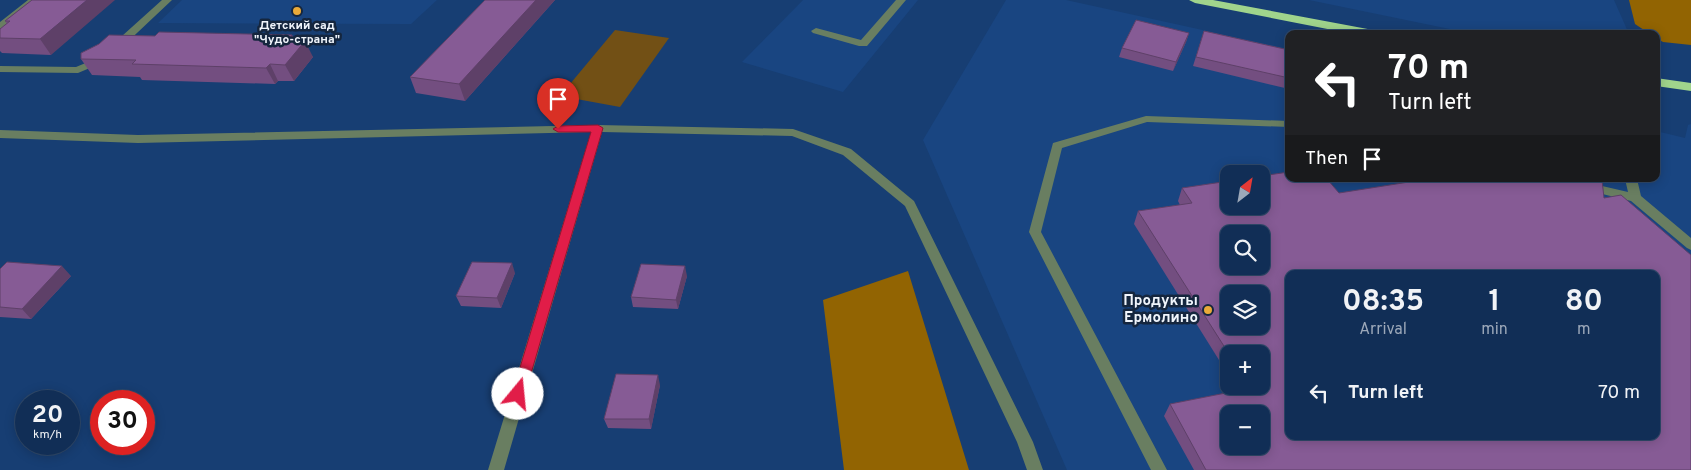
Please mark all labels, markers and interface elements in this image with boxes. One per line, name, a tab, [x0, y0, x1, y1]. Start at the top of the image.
marker: Детский сад "Чудо-страна"	[291, 5, 303, 17]
place label: Детский сад "Чудо-страна"	[254, 18, 340, 48]
text: 70 m	[1388, 47, 1469, 91]
icon: left	[1305, 50, 1370, 115]
pin	[537, 78, 579, 129]
icon: arrive	[544, 85, 572, 113]
text: Turn left	[1388, 90, 1471, 117]
icon: arrive	[1358, 145, 1386, 173]
text: Then	[1305, 147, 1348, 171]
north arrow	[1220, 165, 1270, 215]
map controls	[1220, 165, 1270, 455]
button: search	[1220, 225, 1270, 275]
text: 08:35	[1342, 284, 1424, 321]
text: 1	[1489, 284, 1501, 321]
text: 80	[1565, 284, 1603, 321]
button: layers	[1220, 285, 1270, 335]
place label: Продукты Ермолино	[1123, 292, 1198, 328]
marker: Продукты Ермолино	[1202, 304, 1214, 316]
text: Arrival	[1359, 320, 1407, 340]
text: min	[1481, 320, 1508, 340]
text: m	[1577, 320, 1591, 340]
button: +	[1220, 345, 1270, 395]
position arrow	[491, 367, 543, 419]
icon: left	[1305, 379, 1333, 407]
text: Turn left	[1348, 381, 1424, 405]
text: 70 m	[1598, 381, 1640, 405]
speed limit sign: 30	[90, 390, 155, 455]
text: 20	[32, 400, 63, 432]
button: −	[1220, 405, 1270, 455]
text: km/h	[33, 427, 62, 443]

